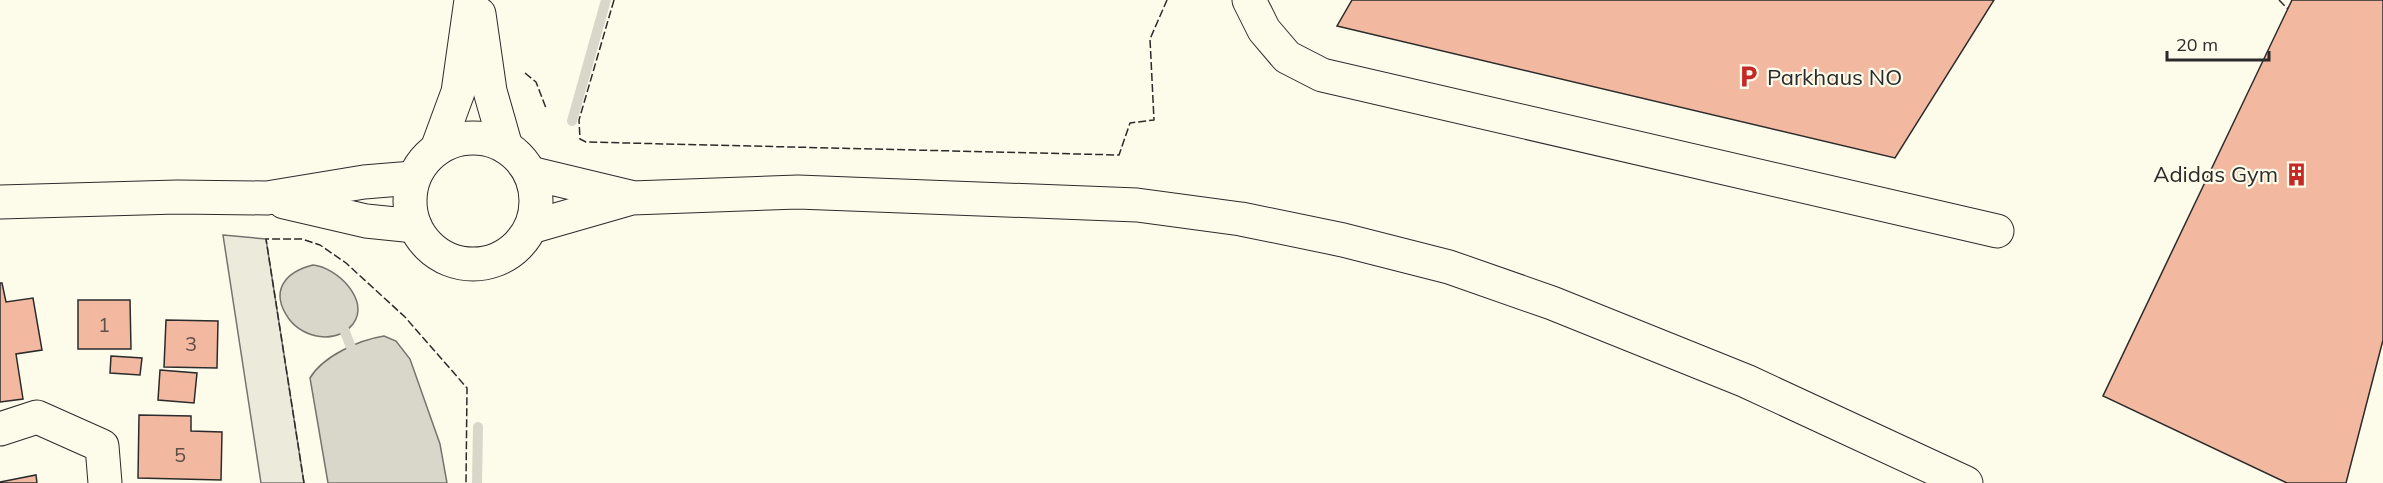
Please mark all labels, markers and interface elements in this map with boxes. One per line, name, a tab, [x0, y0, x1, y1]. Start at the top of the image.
scale bar	[2167, 24, 2269, 62]
text: 20 m	[2176, 33, 2218, 56]
place label: Parkhaus NO	[1767, 63, 1902, 91]
parking icon: Parkhaus NO	[1736, 64, 1762, 90]
place label: Adidas Gym	[2153, 160, 2278, 188]
building icon: Adidas Gym	[2283, 161, 2309, 187]
house number: 1	[98, 312, 110, 337]
house number: 3	[185, 331, 197, 356]
house number: 5	[174, 442, 186, 467]

